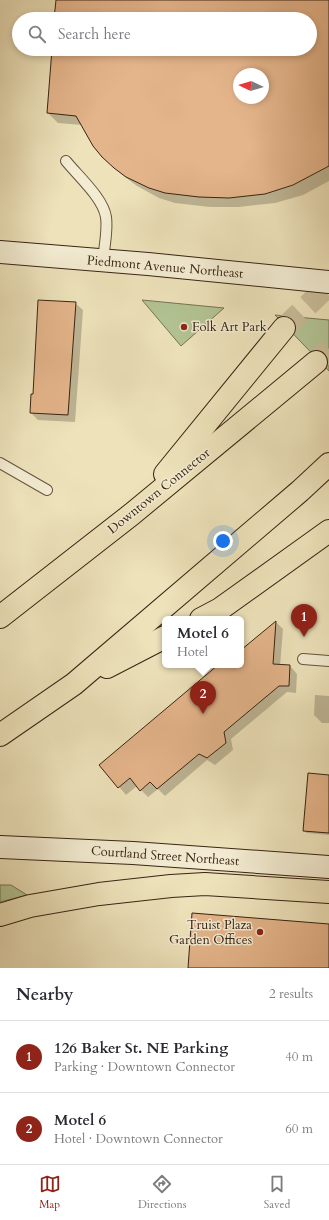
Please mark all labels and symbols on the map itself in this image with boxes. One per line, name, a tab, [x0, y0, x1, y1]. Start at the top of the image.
north arrow	[233, 68, 269, 104]
street label: Piedmont Avenue Northeast	[86, 251, 244, 283]
place label: Folk Art Park	[192, 318, 267, 336]
marker: Folk Art Park	[179, 322, 189, 332]
street label: Downtown Connector	[104, 444, 214, 538]
your location	[213, 531, 233, 551]
pin: 1	[291, 604, 317, 637]
pin: 2	[190, 681, 216, 714]
street label: Courtland Street Northeast	[90, 842, 240, 870]
place label: Truist Plaza Garden Offices	[169, 916, 252, 949]
marker: Truist Plaza Garden Offices	[255, 927, 265, 937]

